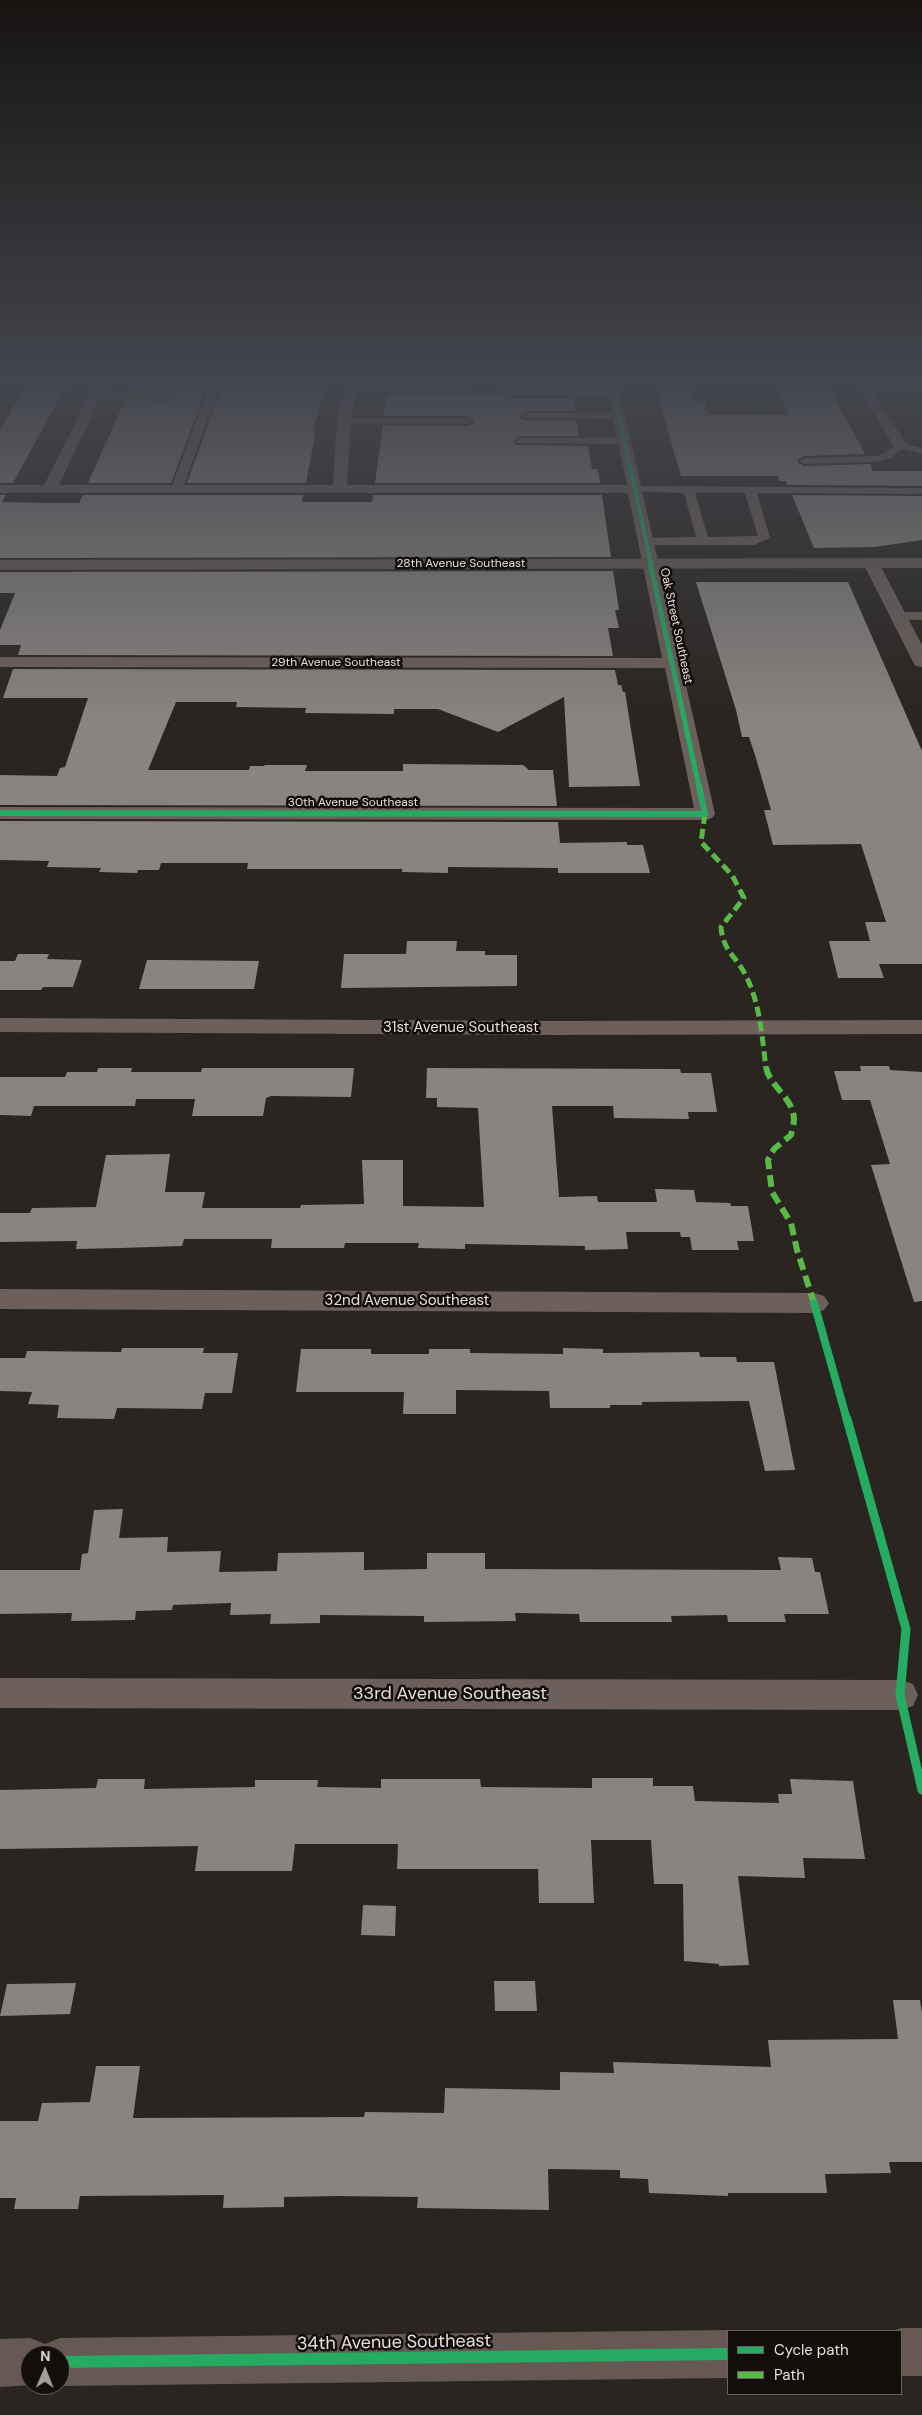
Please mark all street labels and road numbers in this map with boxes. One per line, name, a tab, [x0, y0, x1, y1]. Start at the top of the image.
street label: 28th Avenue Southeast	[396, 557, 526, 571]
street label: Oak Street Southeast	[657, 566, 695, 686]
street label: 29th Avenue Southeast	[271, 656, 401, 670]
street label: 30th Avenue Southeast	[288, 796, 418, 810]
street label: 31st Avenue Southeast	[383, 1019, 539, 1037]
street label: 32nd Avenue Southeast	[325, 1292, 489, 1310]
street label: 33rd Avenue Southeast	[353, 1683, 547, 1705]
street label: 34th Avenue Southeast	[297, 2331, 491, 2355]

